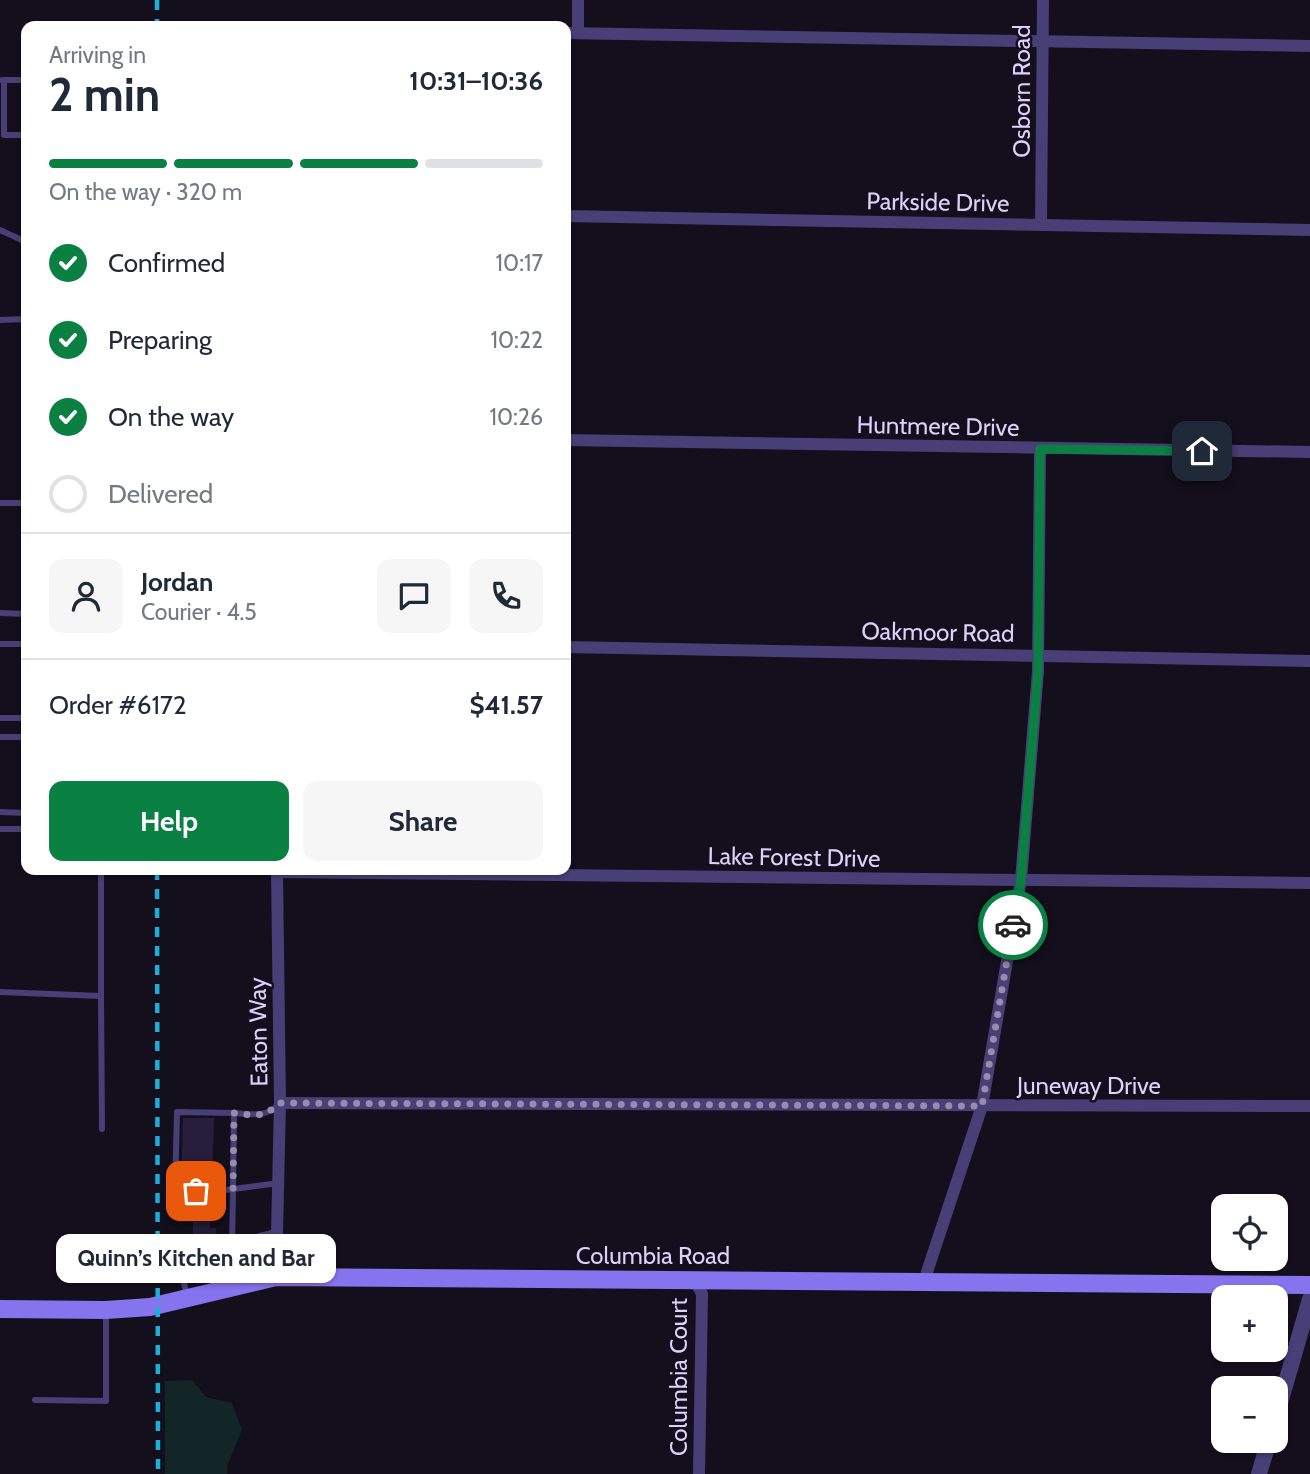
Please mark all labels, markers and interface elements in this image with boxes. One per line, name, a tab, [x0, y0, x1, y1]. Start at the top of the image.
street label: Osborn Road	[1007, 24, 1036, 158]
text: Arriving in	[49, 41, 146, 69]
text: 10:31–10:36	[409, 65, 543, 97]
text: 2 min	[49, 67, 160, 123]
text: On the way · 320 m	[49, 178, 242, 206]
street label: Parkside Drive	[866, 186, 1010, 218]
icon: check	[49, 244, 87, 282]
text: Confirmed	[108, 247, 225, 279]
text: 10:17	[496, 249, 543, 277]
icon: check	[49, 321, 87, 359]
text: Preparing	[108, 324, 212, 356]
text: 10:22	[491, 326, 543, 354]
icon: check	[49, 398, 87, 436]
text: On the way	[108, 401, 234, 433]
text: 10:26	[490, 403, 543, 431]
street label: Huntmere Drive	[856, 410, 1020, 442]
pin	[1172, 421, 1232, 481]
icon: home	[1183, 432, 1221, 470]
text: Delivered	[108, 478, 213, 510]
button: person	[49, 559, 123, 633]
button: chat	[377, 559, 451, 633]
button: phone	[469, 559, 543, 633]
text: Jordan	[141, 566, 213, 598]
text: Courier · 4.5	[141, 598, 257, 626]
street label: Oakmoor Road	[861, 616, 1015, 648]
text: Order #6172	[49, 689, 187, 721]
text: $41.57	[469, 689, 543, 721]
button: Help	[49, 781, 289, 861]
button: Share	[303, 781, 543, 861]
street label: Lake Forest Drive	[707, 841, 881, 873]
courier	[978, 890, 1048, 960]
icon: car	[994, 906, 1032, 944]
street label: Eaton Way	[243, 977, 273, 1087]
street label: Juneway Drive	[1016, 1071, 1161, 1100]
pin	[166, 1161, 226, 1221]
icon: bag	[177, 1172, 215, 1210]
map controls	[1211, 1194, 1288, 1453]
button: locate	[1211, 1194, 1288, 1271]
callout: Quinn’s Kitchen and Bar	[56, 1233, 336, 1282]
street label: Columbia Road	[576, 1241, 730, 1270]
text: Quinn’s Kitchen and Bar	[78, 1244, 315, 1272]
button: +	[1211, 1285, 1288, 1362]
street label: Columbia Court	[664, 1298, 693, 1456]
button: −	[1211, 1376, 1288, 1453]

